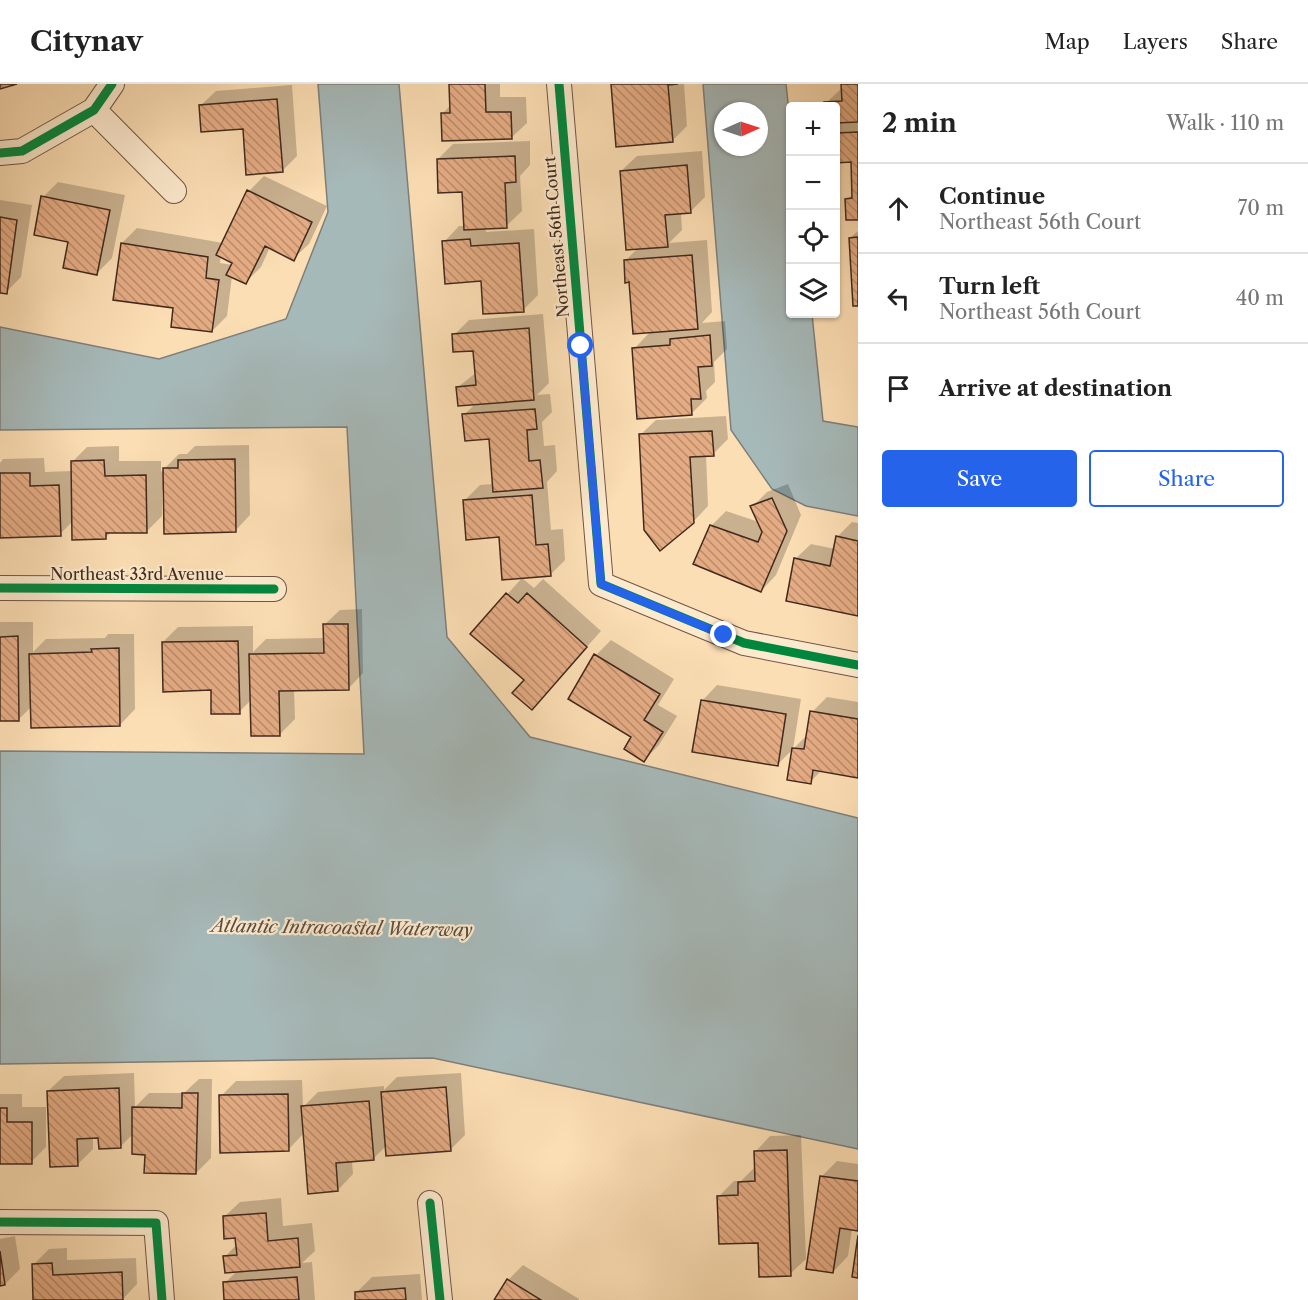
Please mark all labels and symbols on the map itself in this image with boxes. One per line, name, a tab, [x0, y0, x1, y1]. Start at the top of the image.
north arrow	[714, 102, 768, 156]
street label: Northeast 56th Court	[539, 155, 573, 318]
route start	[567, 332, 593, 358]
street label: Northeast 33rd Avenue	[50, 564, 224, 584]
route end	[710, 621, 736, 647]
water label: Atlantic Intracoastal Waterway	[208, 915, 473, 941]

